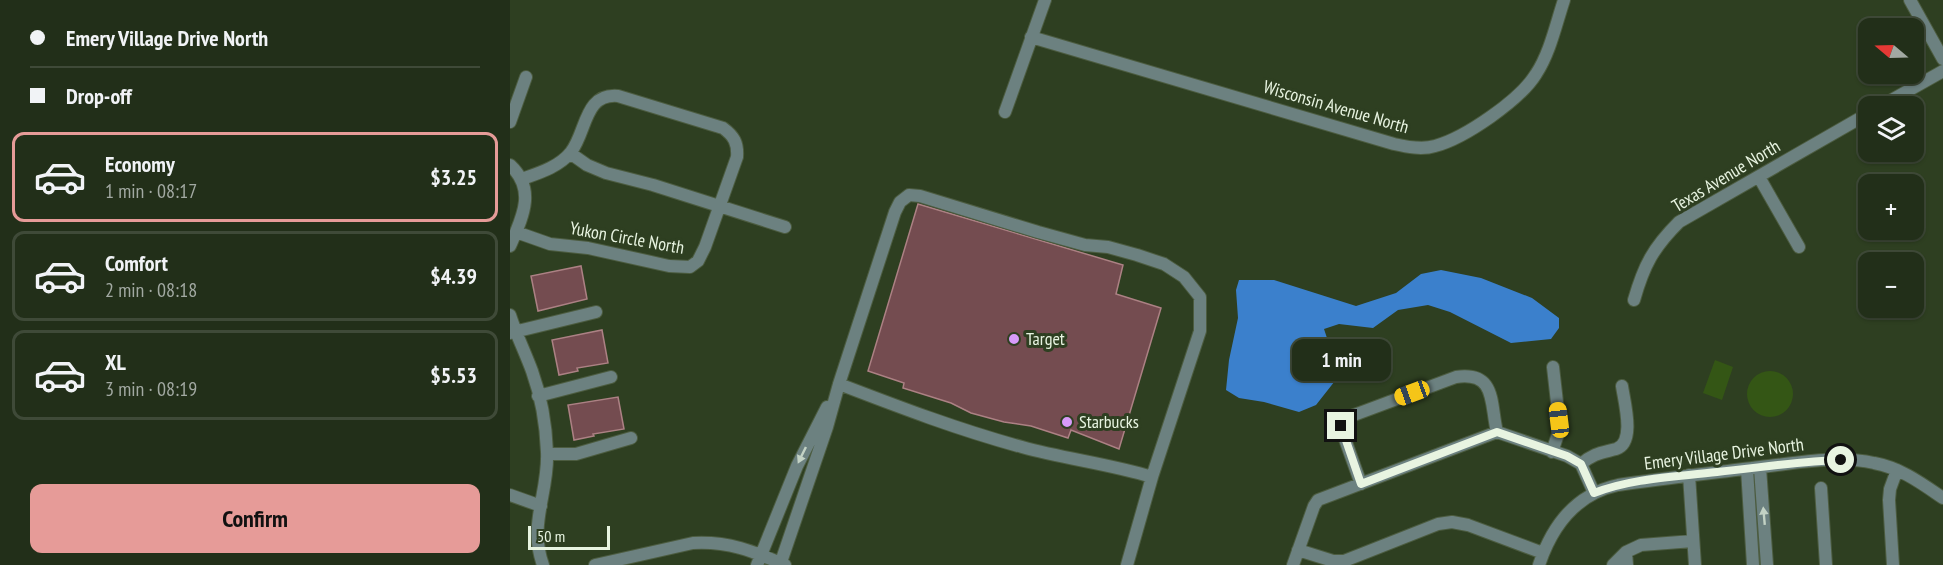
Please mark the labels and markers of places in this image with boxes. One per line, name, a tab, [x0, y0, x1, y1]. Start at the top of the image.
place label: Target	[1026, 327, 1065, 350]
marker: Target	[1007, 332, 1021, 346]
place label: Starbucks	[1079, 410, 1139, 433]
marker: Starbucks	[1060, 415, 1074, 429]

